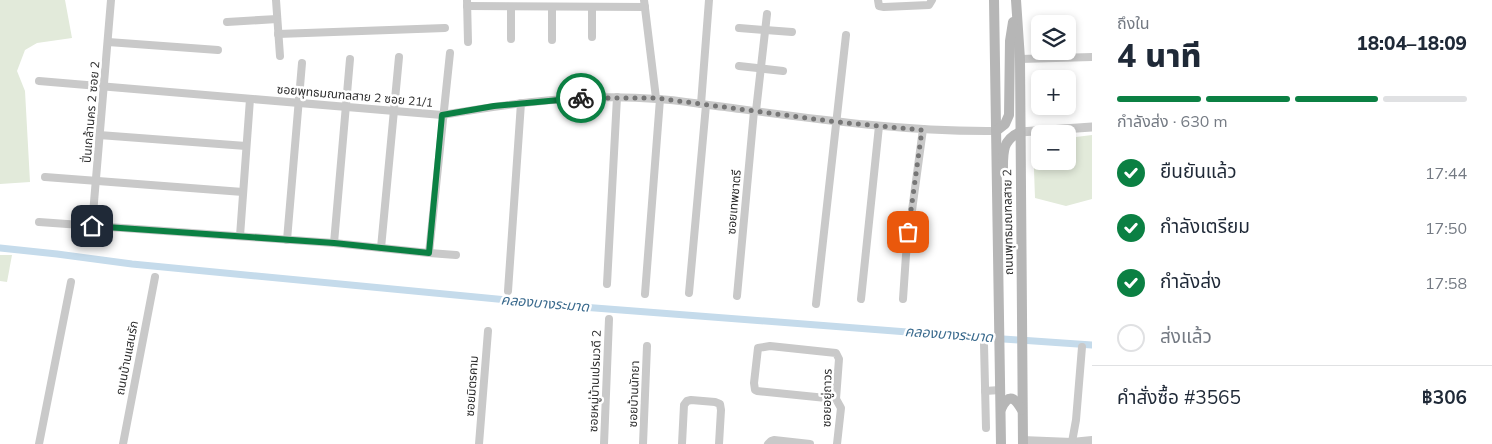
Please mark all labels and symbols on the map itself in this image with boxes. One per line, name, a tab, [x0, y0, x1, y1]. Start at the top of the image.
street label: ปิ่นเกล้านคร 2 ซอย 2	[78, 60, 102, 163]
courier	[556, 73, 606, 123]
street label: ซอยพุทธมณฑลสาย 2 ซอย 21/1	[276, 81, 434, 110]
street label: ซอยเทพชาตรี	[723, 169, 744, 235]
street label: ถนนพุทธมณฑลสาย 2	[999, 169, 1016, 275]
pin	[71, 205, 113, 247]
pin	[887, 211, 929, 253]
water label: คลองบางระมาด	[500, 290, 590, 316]
street label: ถนนบ้านแสนรัก	[112, 319, 141, 396]
water label: คลองบางระมาด	[904, 322, 994, 346]
street label: ซอยหมู่บ้านเปรมวดี 2	[585, 330, 604, 432]
street label: ซอยมิตรคาม	[462, 355, 481, 417]
street label: ซอยบ้านนัทยา	[625, 360, 642, 428]
street label: ซอยอยู่ถาวร	[818, 368, 835, 427]

